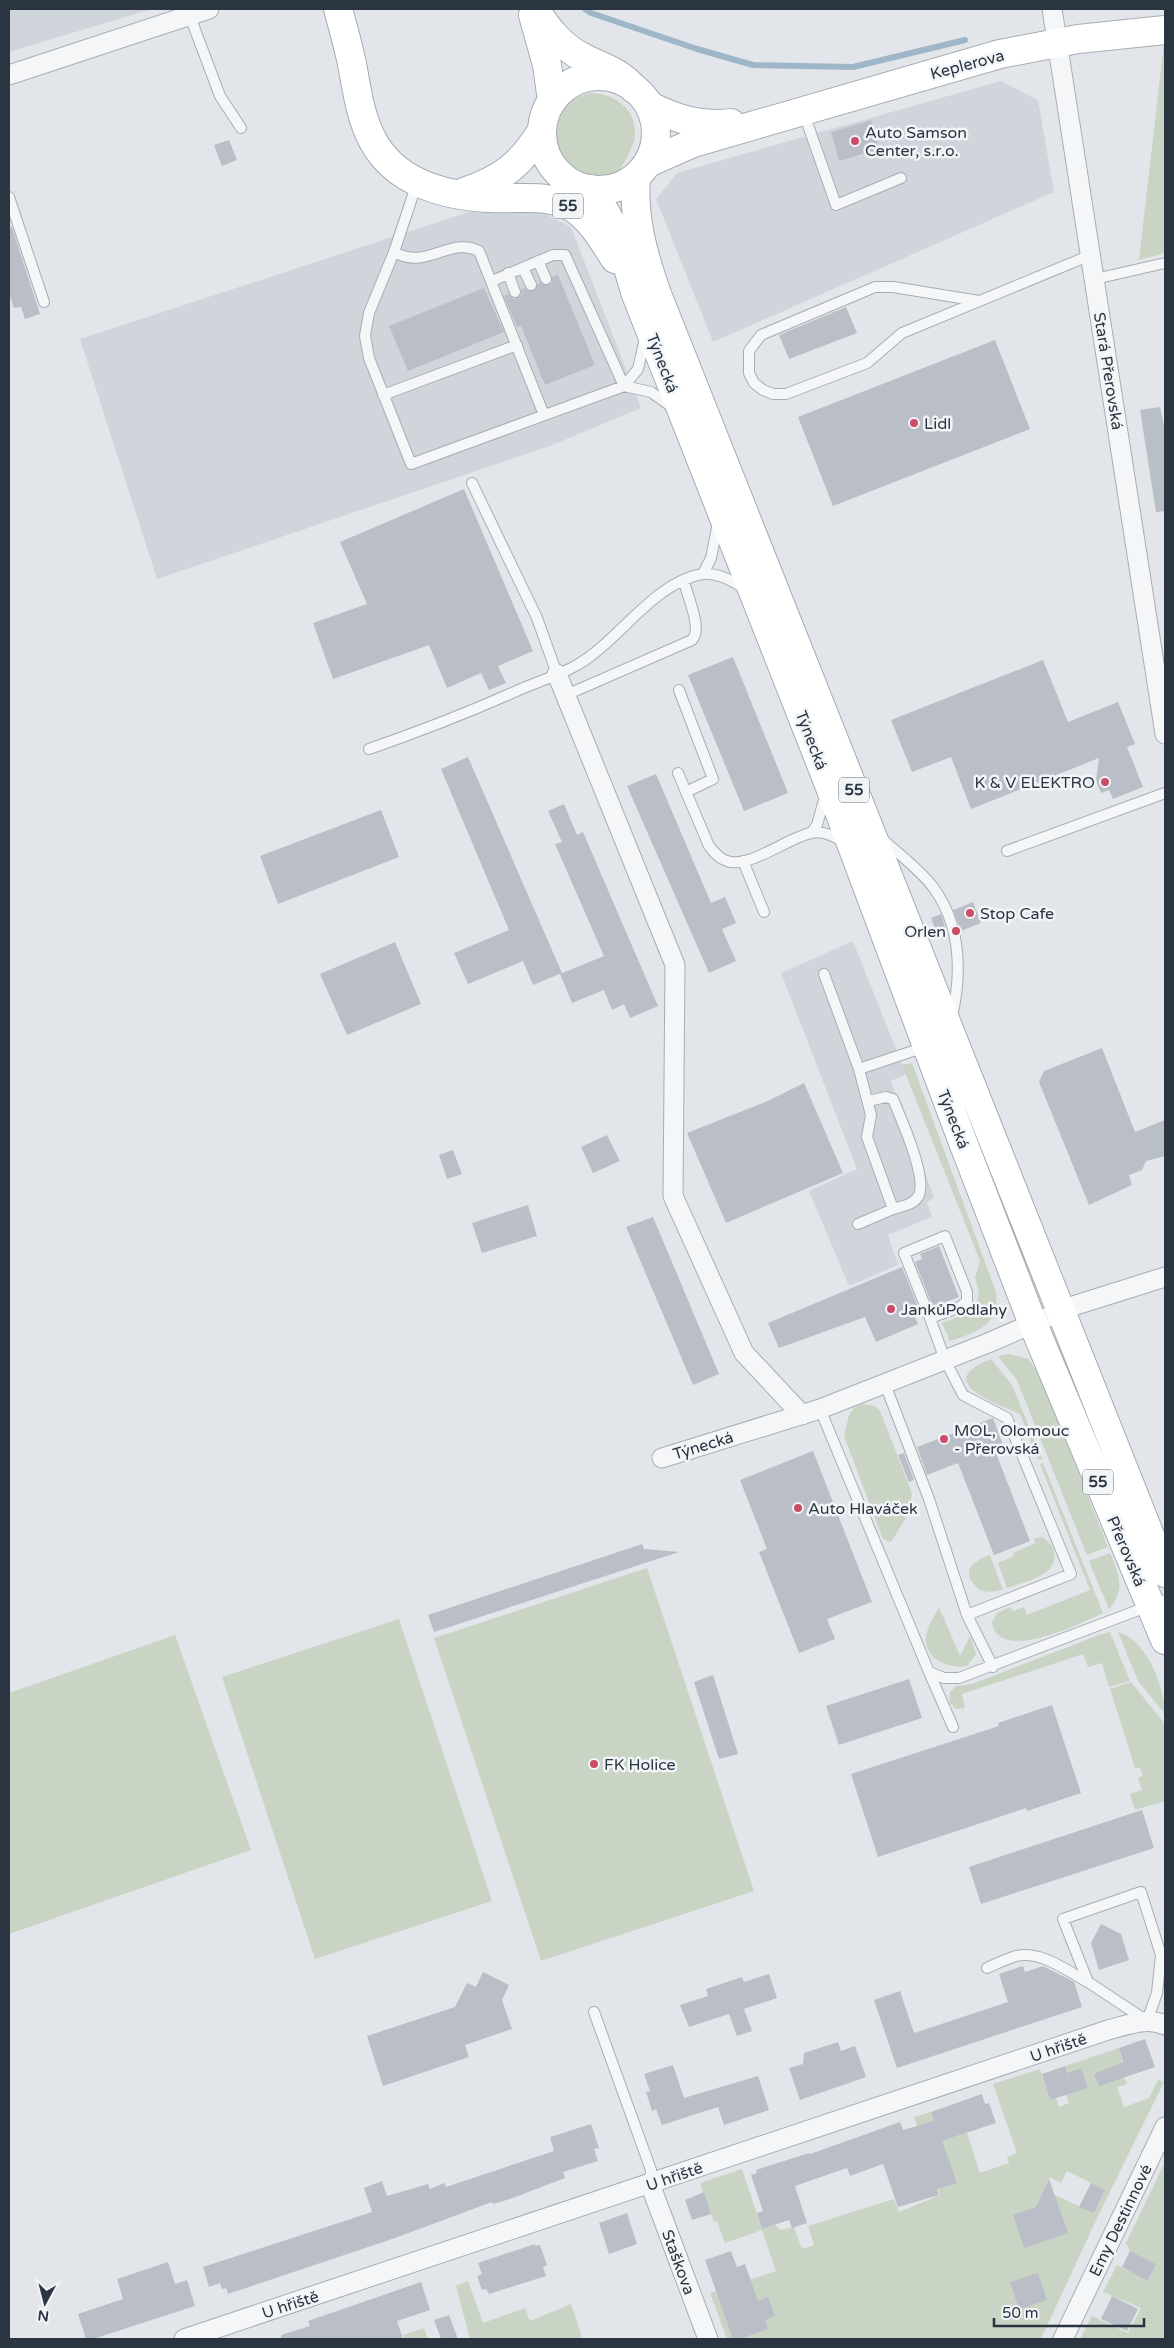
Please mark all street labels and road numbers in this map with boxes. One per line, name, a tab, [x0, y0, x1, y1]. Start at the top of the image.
street label: Keplerova	[928, 45, 1006, 84]
road number: 55	[553, 194, 583, 218]
street label: Stará Přerovská	[1089, 311, 1127, 431]
street label: Týnecká	[642, 331, 683, 396]
street label: Týnecká	[791, 708, 832, 773]
road number: 55	[839, 778, 869, 802]
street label: Týnecká	[933, 1087, 974, 1152]
street label: Týnecká	[671, 1427, 736, 1465]
road number: 55	[1083, 1470, 1113, 1494]
street label: Přerovská	[1102, 1513, 1150, 1590]
street label: U hřiště	[1027, 2029, 1089, 2067]
street label: U hřiště	[643, 2158, 705, 2196]
street label: Emy Destinnové	[1085, 2161, 1157, 2280]
street label: Staškova	[657, 2227, 699, 2298]
street label: U hřiště	[259, 2286, 321, 2324]

